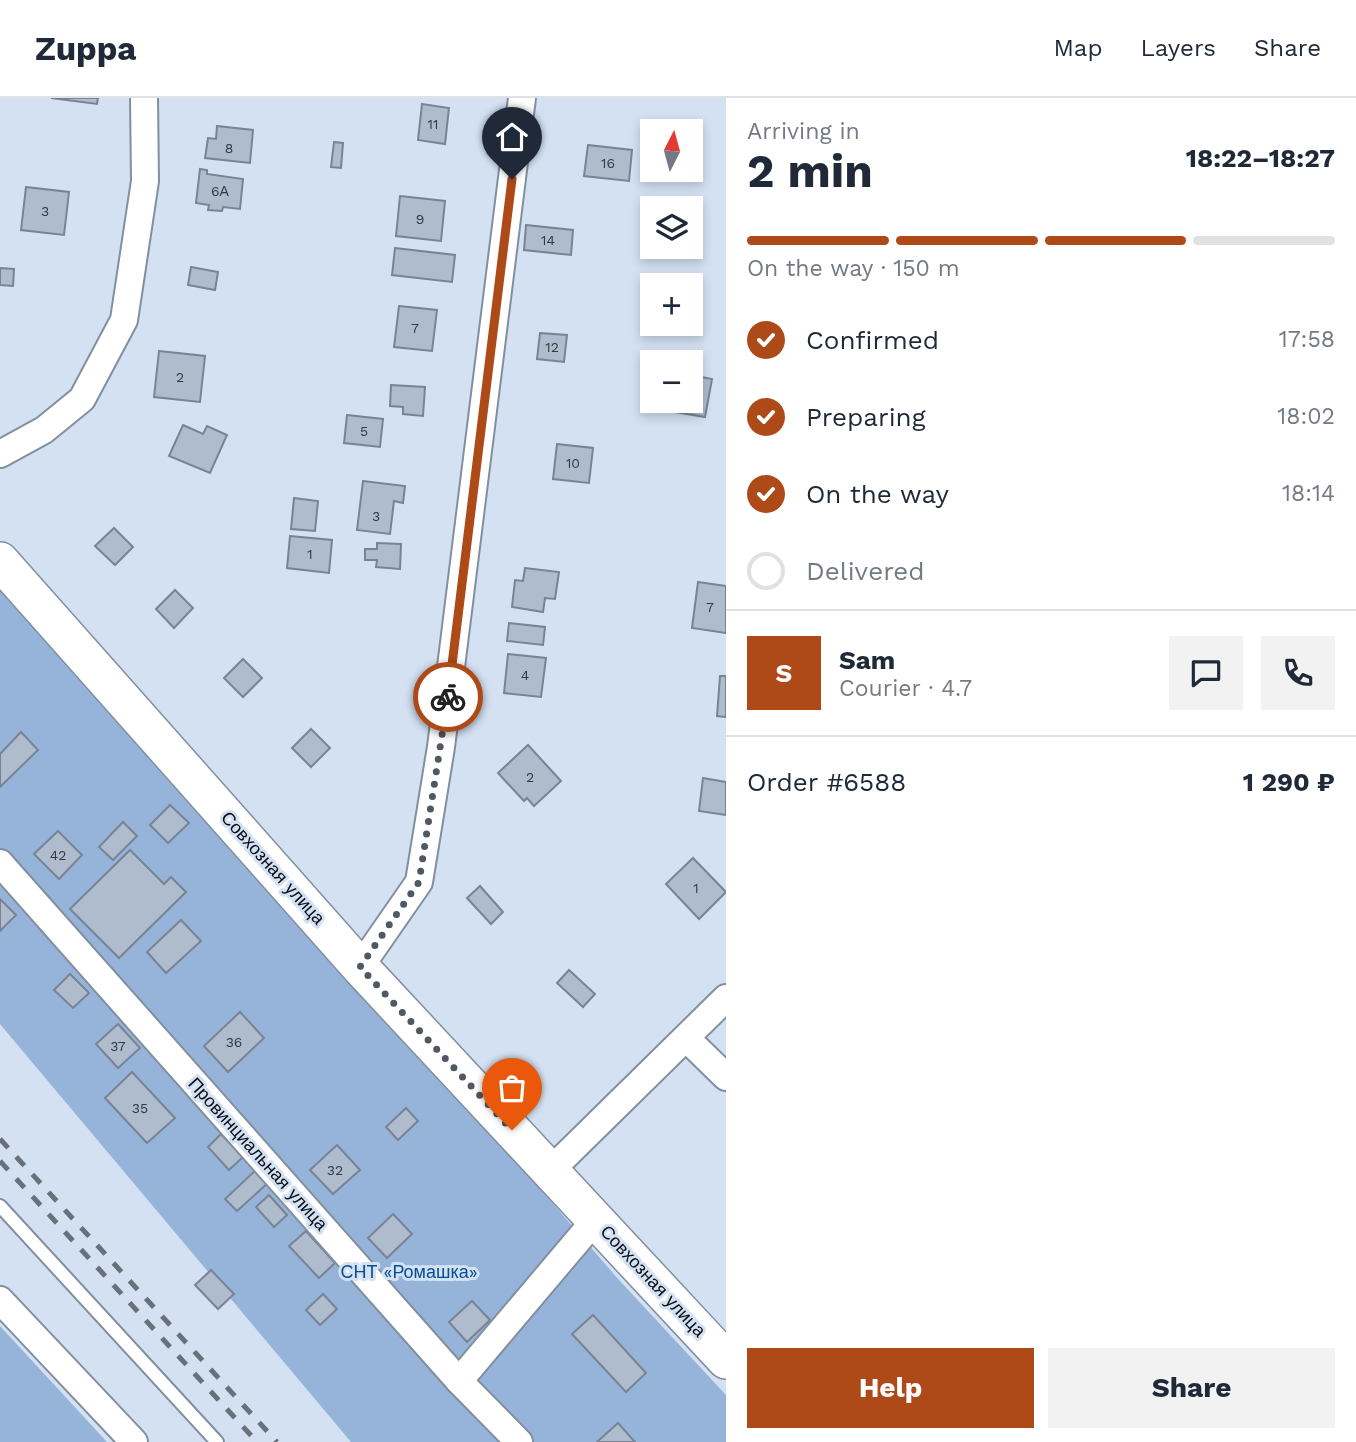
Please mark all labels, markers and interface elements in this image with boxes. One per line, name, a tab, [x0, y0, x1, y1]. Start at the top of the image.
text: Zuppa	[35, 29, 136, 68]
text: Map	[1054, 34, 1102, 62]
text: Layers	[1140, 34, 1216, 62]
text: Share	[1254, 34, 1321, 62]
pin	[482, 107, 542, 179]
house number: 11	[428, 116, 438, 132]
icon: home	[493, 118, 531, 156]
text: Arriving in	[747, 118, 860, 145]
north arrow	[640, 119, 704, 182]
map controls	[640, 119, 703, 413]
house number: 8	[225, 140, 233, 156]
text: 18:22–18:27	[1186, 143, 1335, 173]
text: 2 min	[747, 144, 873, 198]
house number: 16	[601, 155, 615, 171]
house number: 6А	[211, 183, 230, 199]
button: layers	[640, 196, 703, 259]
house number: 3	[41, 203, 49, 219]
house number: 9	[416, 211, 424, 227]
house number: 14	[541, 232, 555, 248]
text: On the way · 150 m	[747, 255, 960, 282]
button: +	[640, 273, 703, 336]
house number: 7	[411, 320, 419, 336]
icon: check	[747, 321, 785, 359]
text: Confirmed	[806, 325, 939, 355]
text: 17:58	[1279, 326, 1335, 353]
house number: 12	[545, 339, 559, 355]
button: −	[640, 350, 703, 413]
house number: 2	[176, 369, 184, 385]
icon: check	[747, 398, 785, 436]
text: Preparing	[806, 402, 926, 432]
text: 18:02	[1277, 403, 1335, 430]
house number: 5	[360, 423, 368, 439]
house number: 10	[566, 455, 580, 471]
icon: check	[747, 475, 785, 513]
text: On the way	[806, 479, 949, 509]
text: 18:14	[1282, 480, 1335, 507]
house number: 3	[372, 508, 380, 524]
house number: 1	[307, 546, 313, 562]
text: Delivered	[806, 556, 925, 586]
house number: 7	[706, 599, 714, 615]
button: chat	[1169, 636, 1243, 710]
button: phone	[1261, 636, 1335, 710]
text: Sam	[839, 645, 895, 675]
text: S	[776, 658, 792, 688]
courier	[413, 662, 483, 732]
house number: 4	[521, 667, 529, 683]
text: Courier · 4.7	[839, 675, 972, 702]
icon: bike	[429, 678, 467, 716]
text: Order #6588	[747, 767, 906, 797]
text: 1 290 ₽	[1243, 767, 1335, 797]
house number: 2	[526, 769, 534, 785]
street label: Совхозная улица	[217, 807, 330, 929]
house number: 42	[50, 847, 66, 863]
house number: 1	[693, 880, 699, 896]
house number: 36	[226, 1034, 242, 1050]
house number: 37	[110, 1038, 126, 1054]
pin	[482, 1058, 542, 1130]
icon: bag	[493, 1069, 531, 1107]
street label: Провинциальная улица	[184, 1073, 333, 1235]
house number: 35	[132, 1100, 148, 1116]
house number: 32	[327, 1162, 343, 1178]
street label: Совхозная улица	[596, 1221, 711, 1341]
park label: СНТ «Ромашка»	[340, 1261, 478, 1282]
button: Help	[747, 1348, 1034, 1428]
button: Share	[1048, 1348, 1335, 1428]

